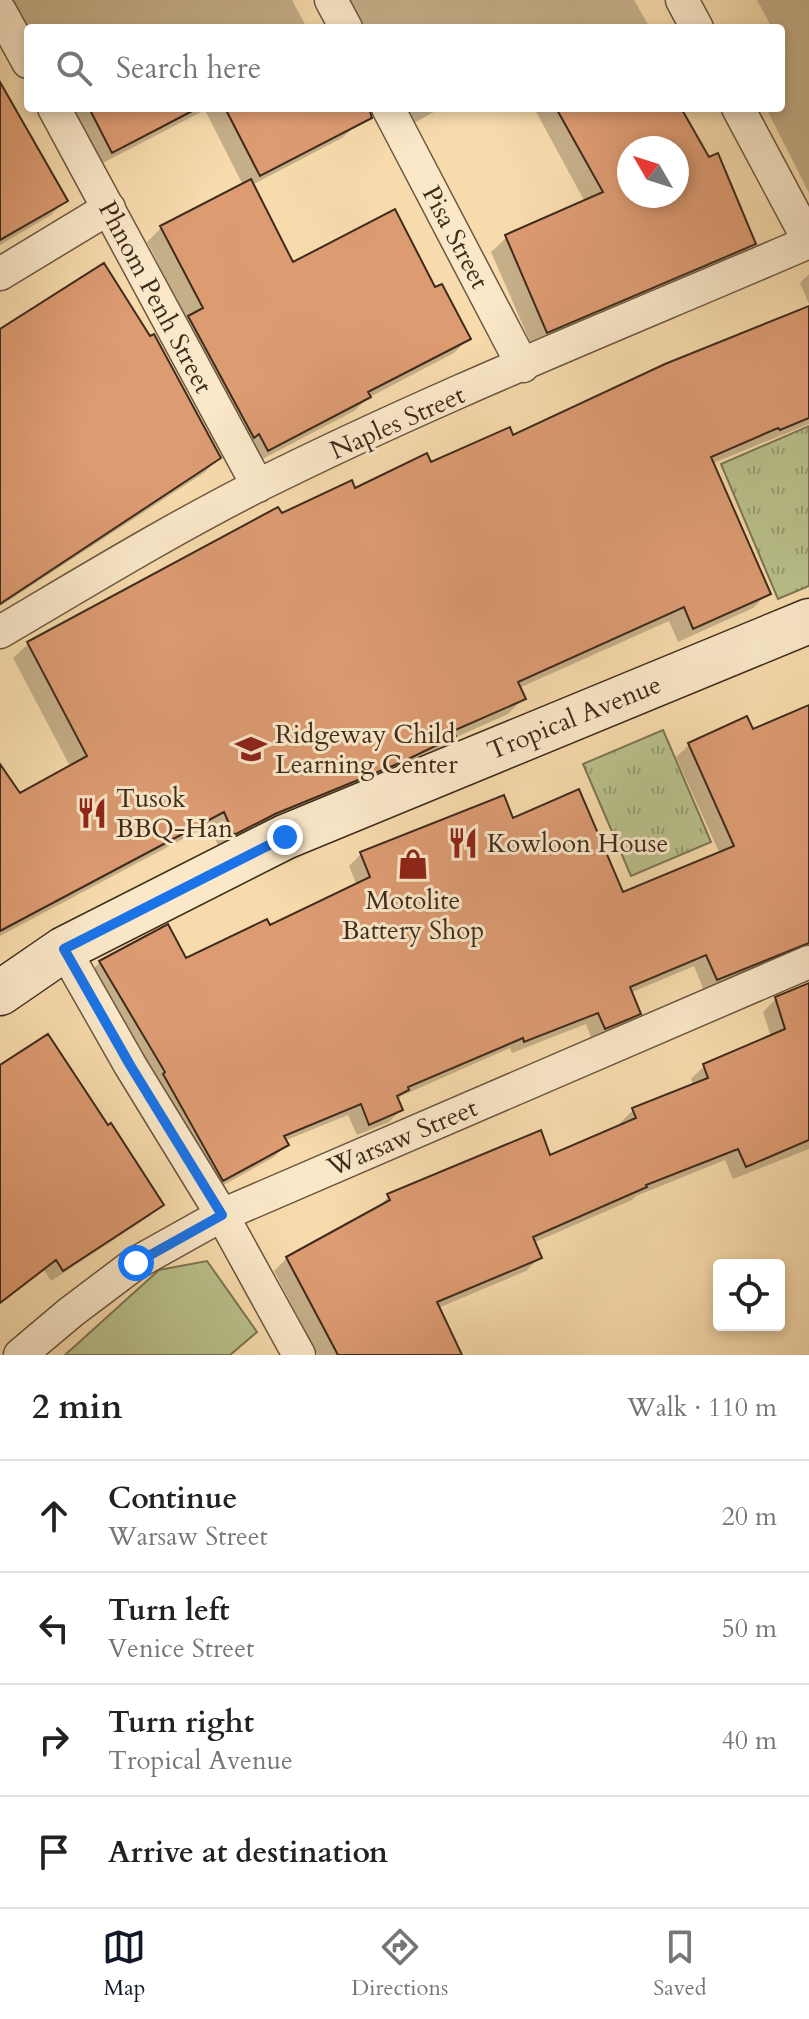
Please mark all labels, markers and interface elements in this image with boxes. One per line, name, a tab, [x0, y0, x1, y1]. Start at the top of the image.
search box	[24, 24, 785, 112]
icon: search	[52, 46, 96, 90]
text: Search here	[116, 48, 261, 89]
north arrow	[617, 136, 689, 208]
street label: Pisa Street	[414, 180, 497, 295]
street label: Phnom Penh Street	[90, 195, 221, 400]
street label: Naples Street	[324, 377, 470, 468]
street label: Tropical Avenue	[482, 667, 666, 768]
place label: Ridgeway Child Learning Center	[275, 717, 458, 782]
school or university icon: Ridgeway Child Learning Center	[234, 732, 268, 766]
place label: Tusok BBQ-Han	[116, 781, 233, 846]
restaurant icon: Tusok BBQ-Han	[75, 796, 109, 830]
route end	[267, 819, 303, 855]
restaurant icon: Kowloon House	[446, 826, 480, 860]
place label: Kowloon House	[487, 826, 668, 861]
shop icon: Motolite Battery Shop	[396, 847, 430, 881]
place label: Motolite Battery Shop	[342, 883, 484, 948]
street label: Warsaw Street	[321, 1090, 483, 1185]
route start	[118, 1245, 154, 1281]
map controls	[713, 1259, 785, 1331]
button: locate	[713, 1259, 785, 1331]
text: 2 min	[32, 1384, 123, 1430]
text: Walk · 110 m	[627, 1390, 777, 1425]
text: Continue	[108, 1478, 237, 1519]
icon: ahead	[32, 1494, 76, 1538]
text: 20 m	[721, 1499, 777, 1534]
text: Warsaw Street	[108, 1519, 268, 1554]
text: Turn left	[108, 1590, 230, 1631]
icon: left	[32, 1606, 76, 1650]
text: 50 m	[721, 1611, 777, 1646]
text: Venice Street	[108, 1631, 254, 1666]
text: Turn right	[108, 1702, 254, 1743]
icon: right	[32, 1718, 76, 1762]
text: 40 m	[721, 1723, 777, 1758]
text: Tropical Avenue	[108, 1743, 293, 1778]
icon: arrive	[32, 1830, 76, 1874]
text: Arrive at destination	[108, 1832, 388, 1873]
tab: Map	[102, 1925, 146, 2003]
tab: Directions	[351, 1925, 448, 2003]
tab: Saved	[653, 1925, 707, 2003]

